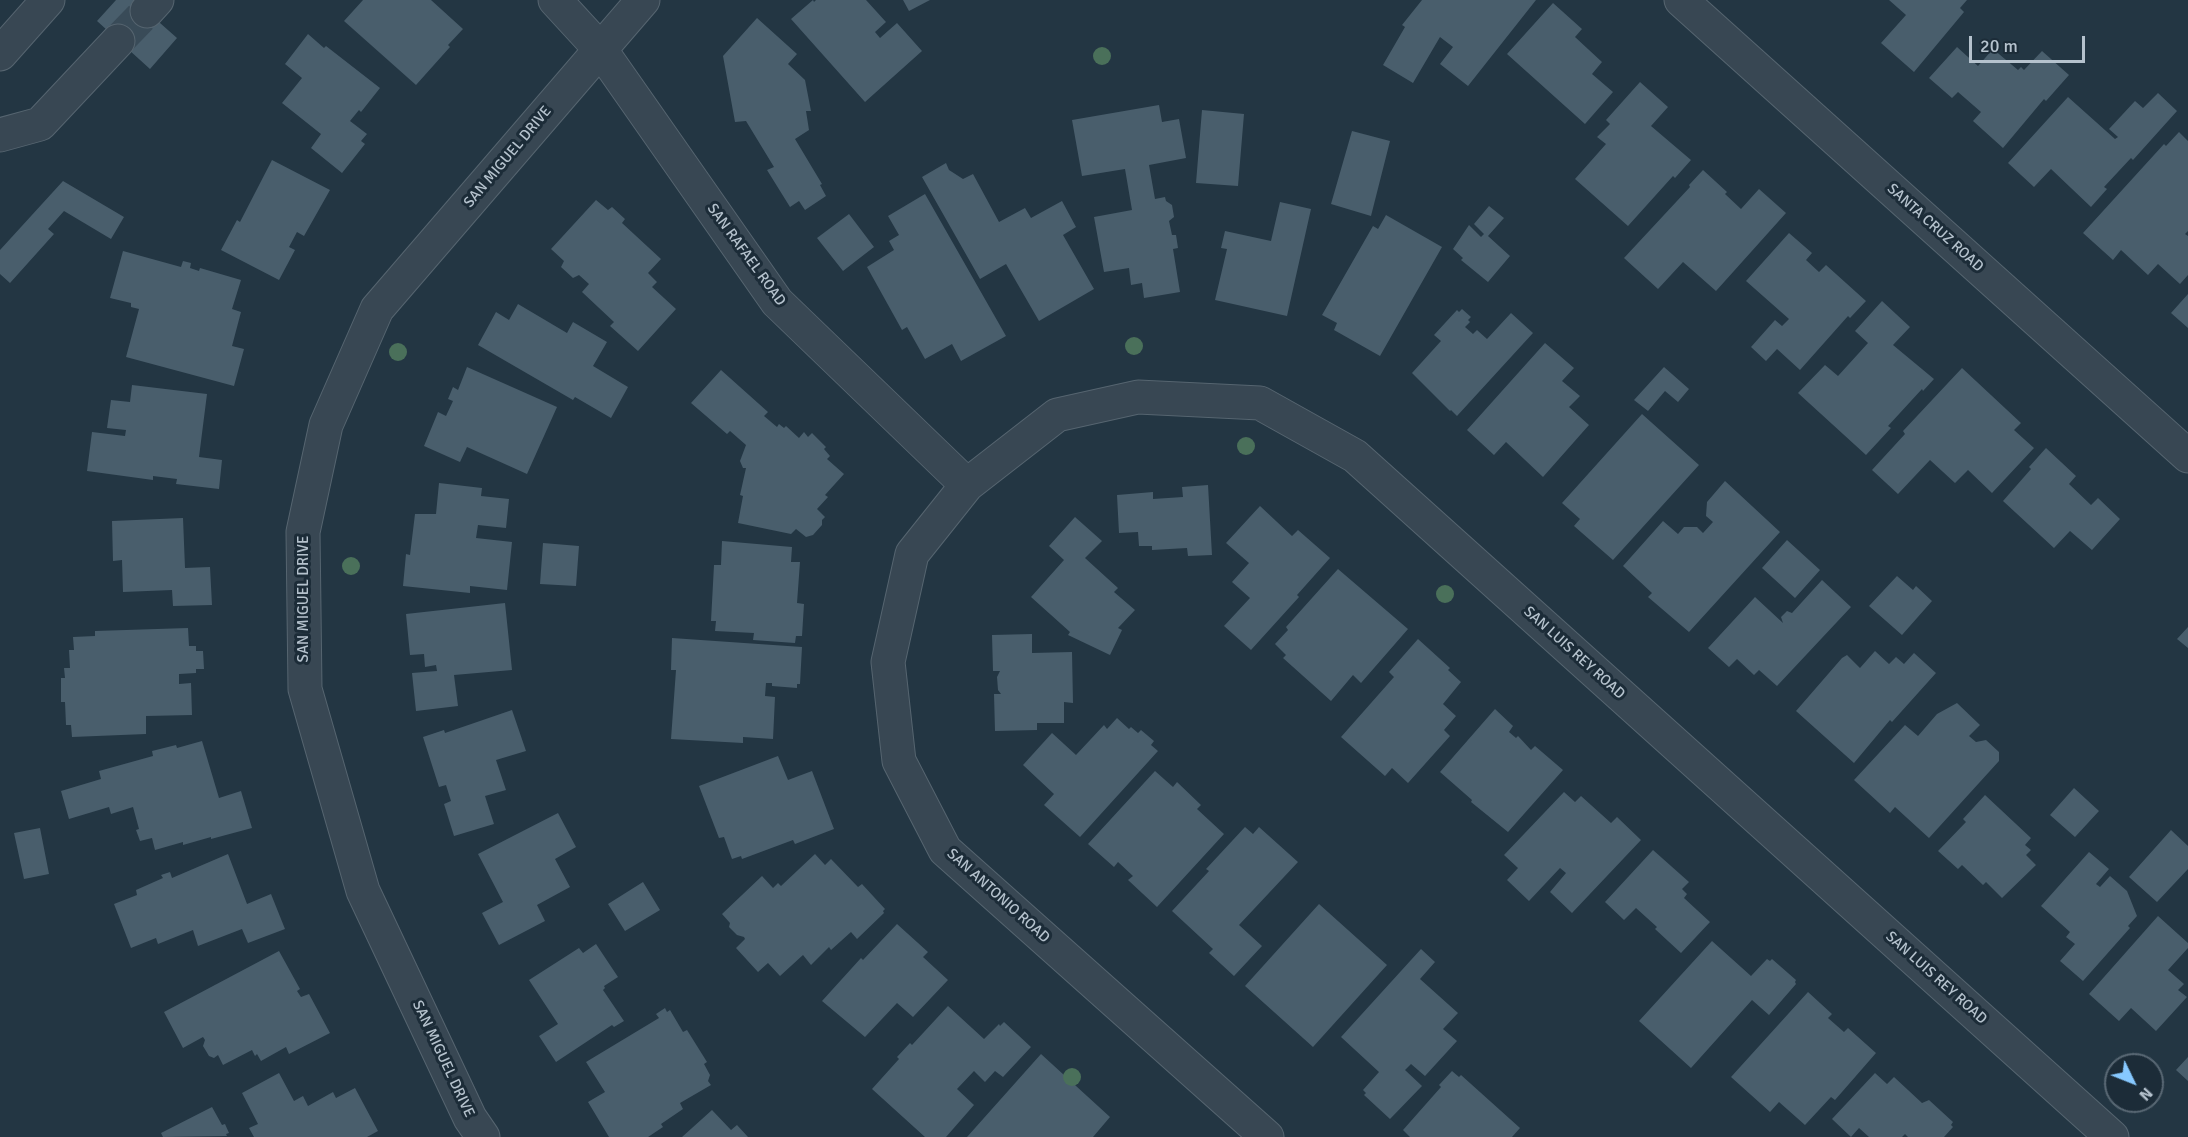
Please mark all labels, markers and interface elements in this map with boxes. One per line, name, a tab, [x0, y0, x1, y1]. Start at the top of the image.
scale bar	[1972, 24, 2088, 62]
text: 20 m	[1980, 35, 2018, 57]
street label: SAN MIGUEL DRIVE	[460, 103, 556, 211]
street label: SANTA CRUZ ROAD	[1883, 180, 1987, 276]
street label: SAN RAFAEL ROAD	[703, 200, 789, 310]
street label: SAN MIGUEL DRIVE	[295, 536, 313, 662]
street label: SAN LUIS REY ROAD	[1520, 603, 1628, 703]
street label: SAN ANTONIO ROAD	[943, 845, 1053, 947]
street label: SAN LUIS REY ROAD	[1882, 928, 1990, 1028]
street label: SAN MIGUEL DRIVE	[408, 998, 478, 1120]
north arrow	[2104, 1053, 2164, 1113]
text: N	[2135, 1083, 2157, 1105]

